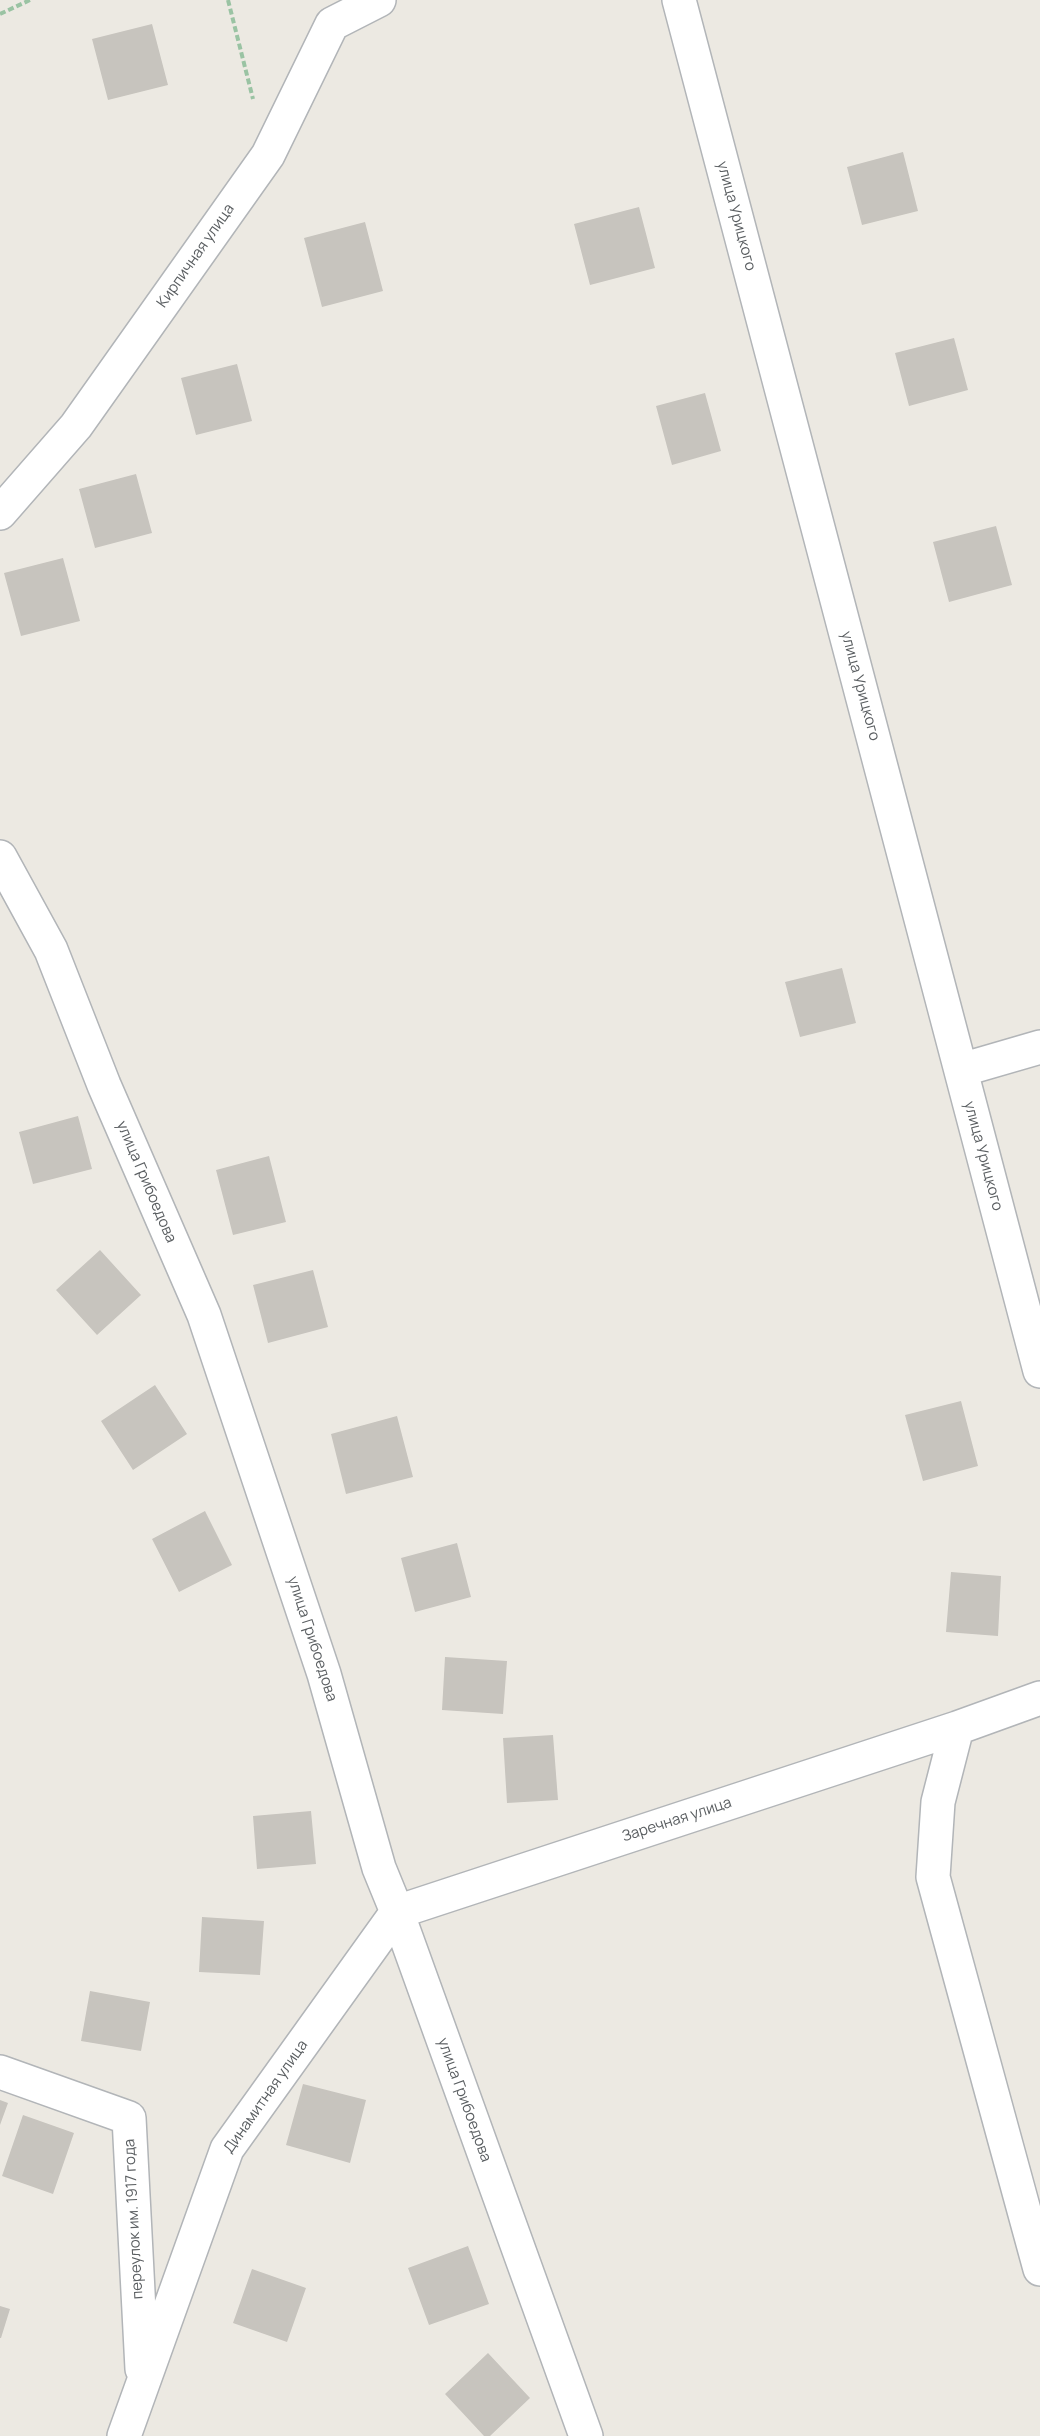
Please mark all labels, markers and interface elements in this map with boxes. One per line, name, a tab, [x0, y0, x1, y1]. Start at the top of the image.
street label: улица Урицкого	[713, 159, 759, 273]
street label: Кирпичная улица	[154, 201, 238, 311]
street label: улица Урицкого	[837, 629, 883, 743]
street label: улица Урицкого	[960, 1099, 1006, 1213]
street label: улица Грибоедова	[112, 1118, 180, 1246]
street label: улица Грибоедова	[283, 1574, 341, 1704]
street label: Заречная улица	[620, 1794, 734, 1846]
street label: улица Грибоедова	[433, 2036, 495, 2164]
street label: Динамитная улица	[220, 2037, 312, 2157]
street label: переулок им. 1917 года	[121, 2138, 147, 2300]

